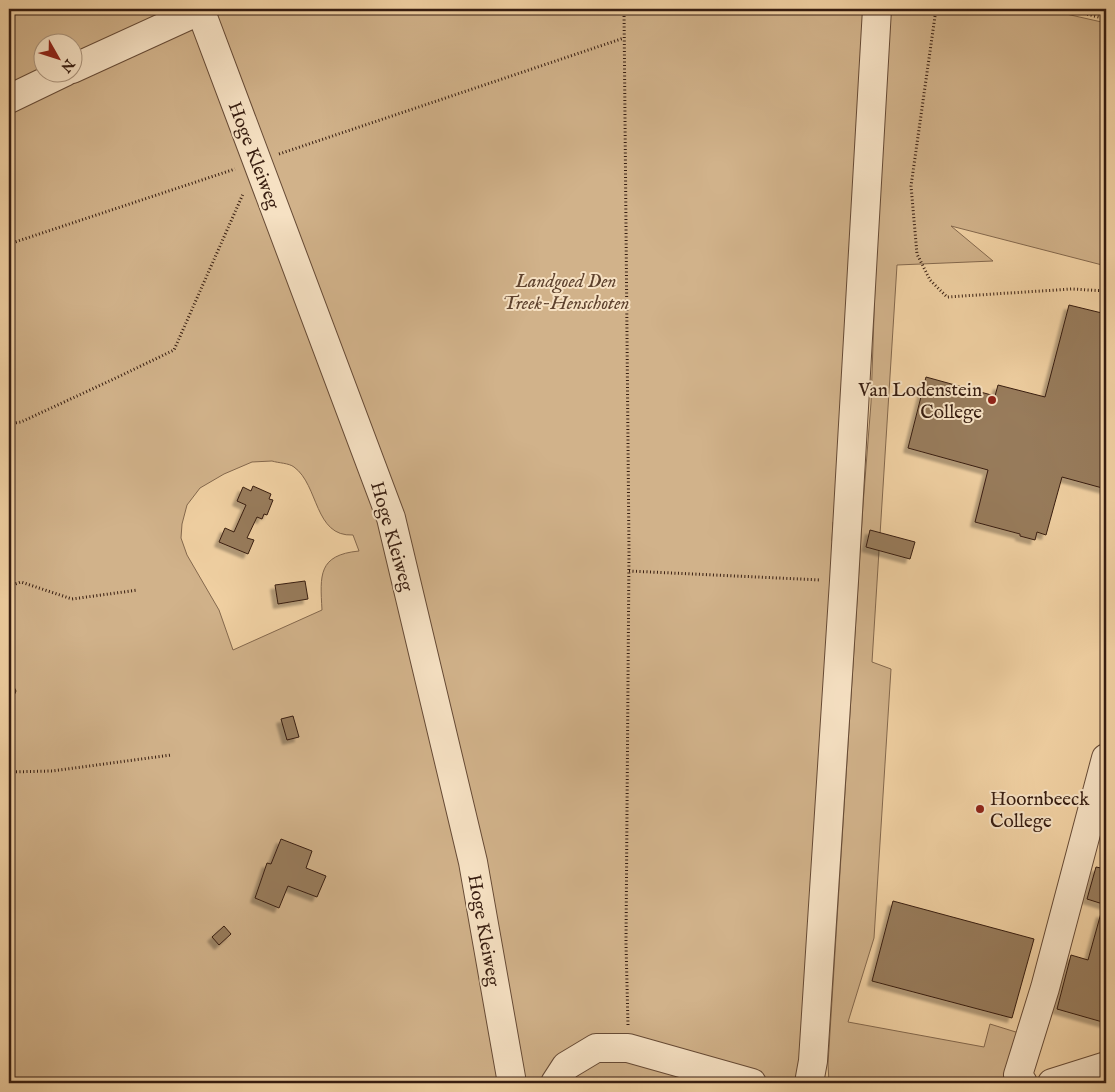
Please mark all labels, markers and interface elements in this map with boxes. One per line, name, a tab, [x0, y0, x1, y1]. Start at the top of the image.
north arrow	[32, 32, 82, 82]
text: N	[57, 54, 79, 76]
street label: Hoge Kleiweg	[222, 98, 285, 214]
park label: Landgoed Den Treek-Henschoten	[503, 270, 630, 316]
place label: Van Lodenstein College	[857, 379, 982, 425]
marker: Van Lodenstein College	[986, 394, 998, 406]
street label: Hoge Kleiweg	[364, 479, 418, 595]
place label: Hoornbeeck College	[990, 788, 1090, 834]
marker: Hoornbeeck College	[974, 803, 986, 815]
street label: Hoge Kleiweg	[461, 872, 505, 989]

